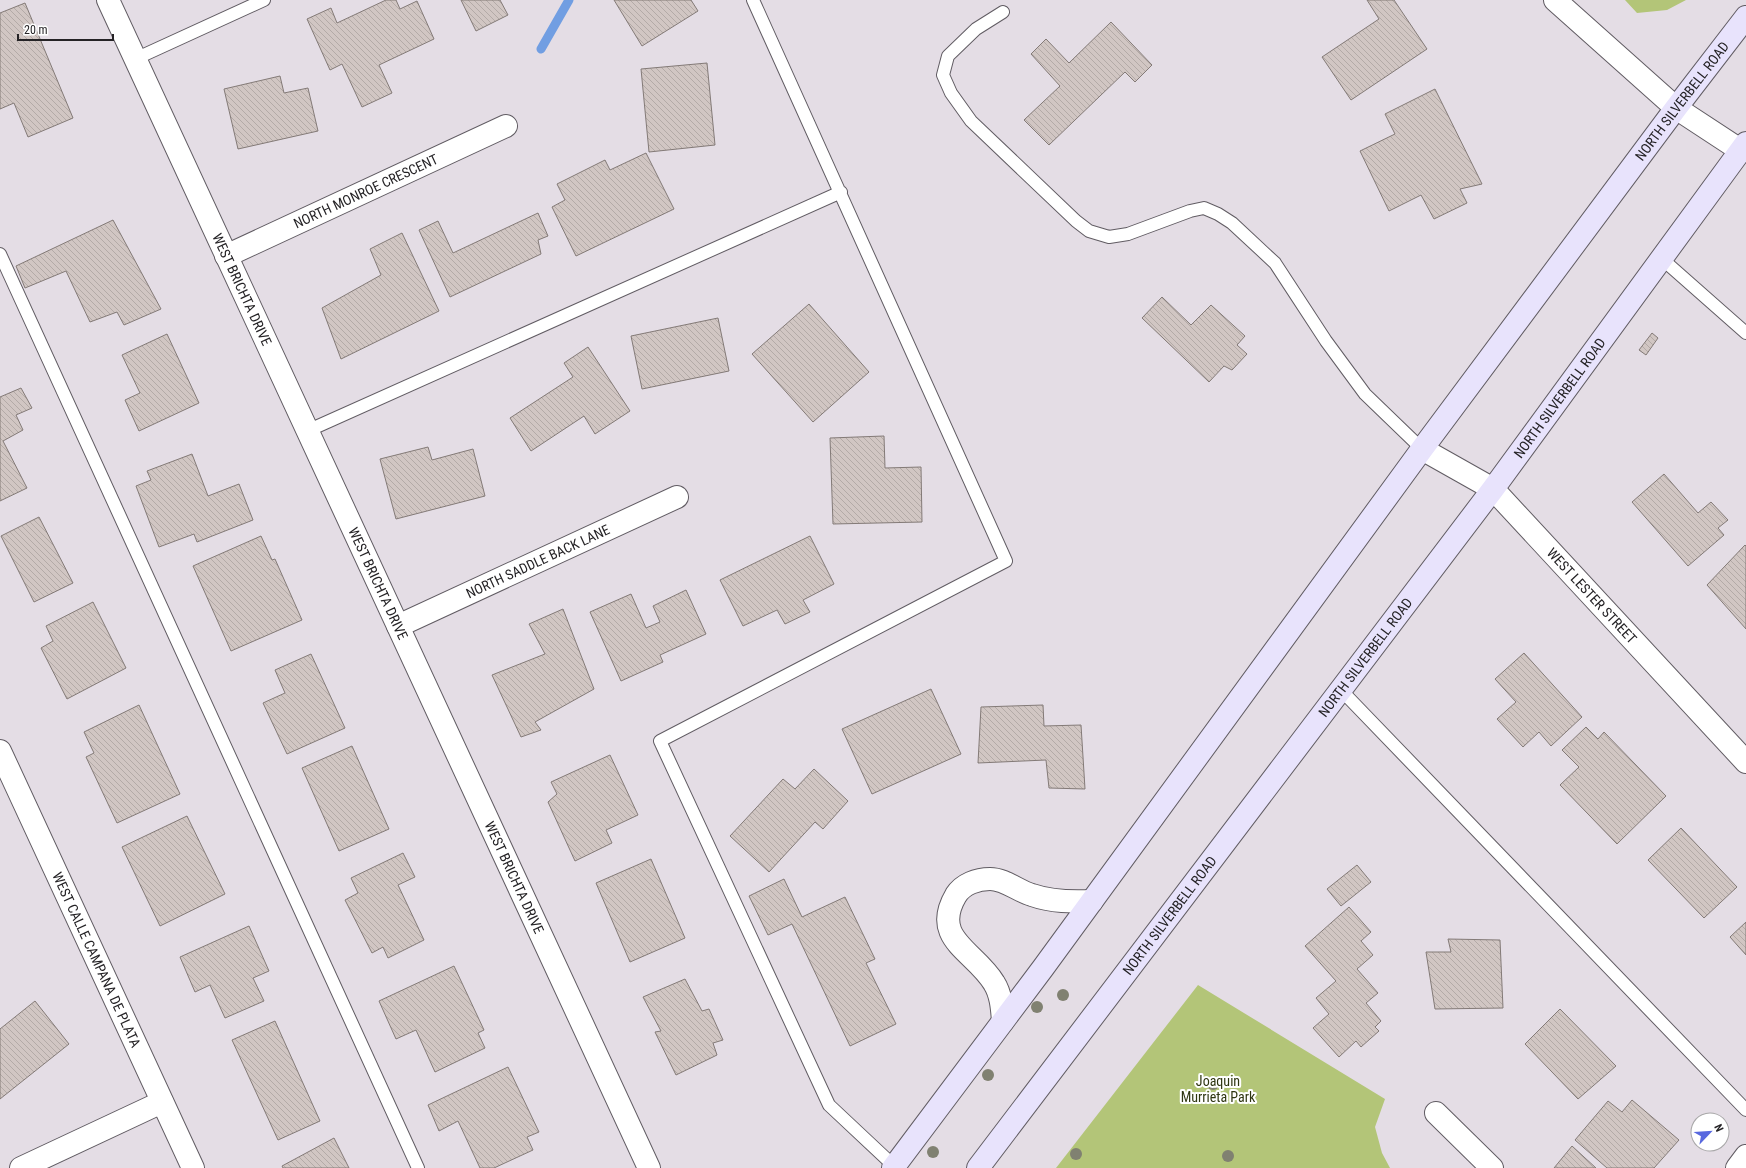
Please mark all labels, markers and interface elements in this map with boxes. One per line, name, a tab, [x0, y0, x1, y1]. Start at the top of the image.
scale bar	[18, 16, 113, 42]
text: 20 m	[24, 23, 48, 37]
street label: NORTH SILVERBELL ROAD	[1632, 39, 1732, 163]
street label: NORTH MONROE CRESCENT	[291, 151, 440, 232]
street label: WEST BRICHTA DRIVE	[209, 231, 275, 348]
street label: NORTH SILVERBELL ROAD	[1510, 335, 1609, 461]
street label: NORTH SADDLE BACK LANE	[463, 521, 612, 601]
street label: WEST BRICHTA DRIVE	[345, 525, 411, 642]
street label: WEST LESTER STREET	[1544, 545, 1640, 647]
street label: NORTH SILVERBELL ROAD	[1315, 595, 1415, 720]
street label: WEST BRICHTA DRIVE	[482, 819, 547, 936]
street label: NORTH SILVERBELL ROAD	[1119, 853, 1220, 978]
street label: WEST CALLE CAMPANA DE PLATA	[49, 870, 144, 1050]
park label: Joaquin Murrieta Park	[1181, 1073, 1256, 1105]
north arrow	[1690, 1112, 1730, 1152]
text: N	[1711, 1122, 1726, 1134]

